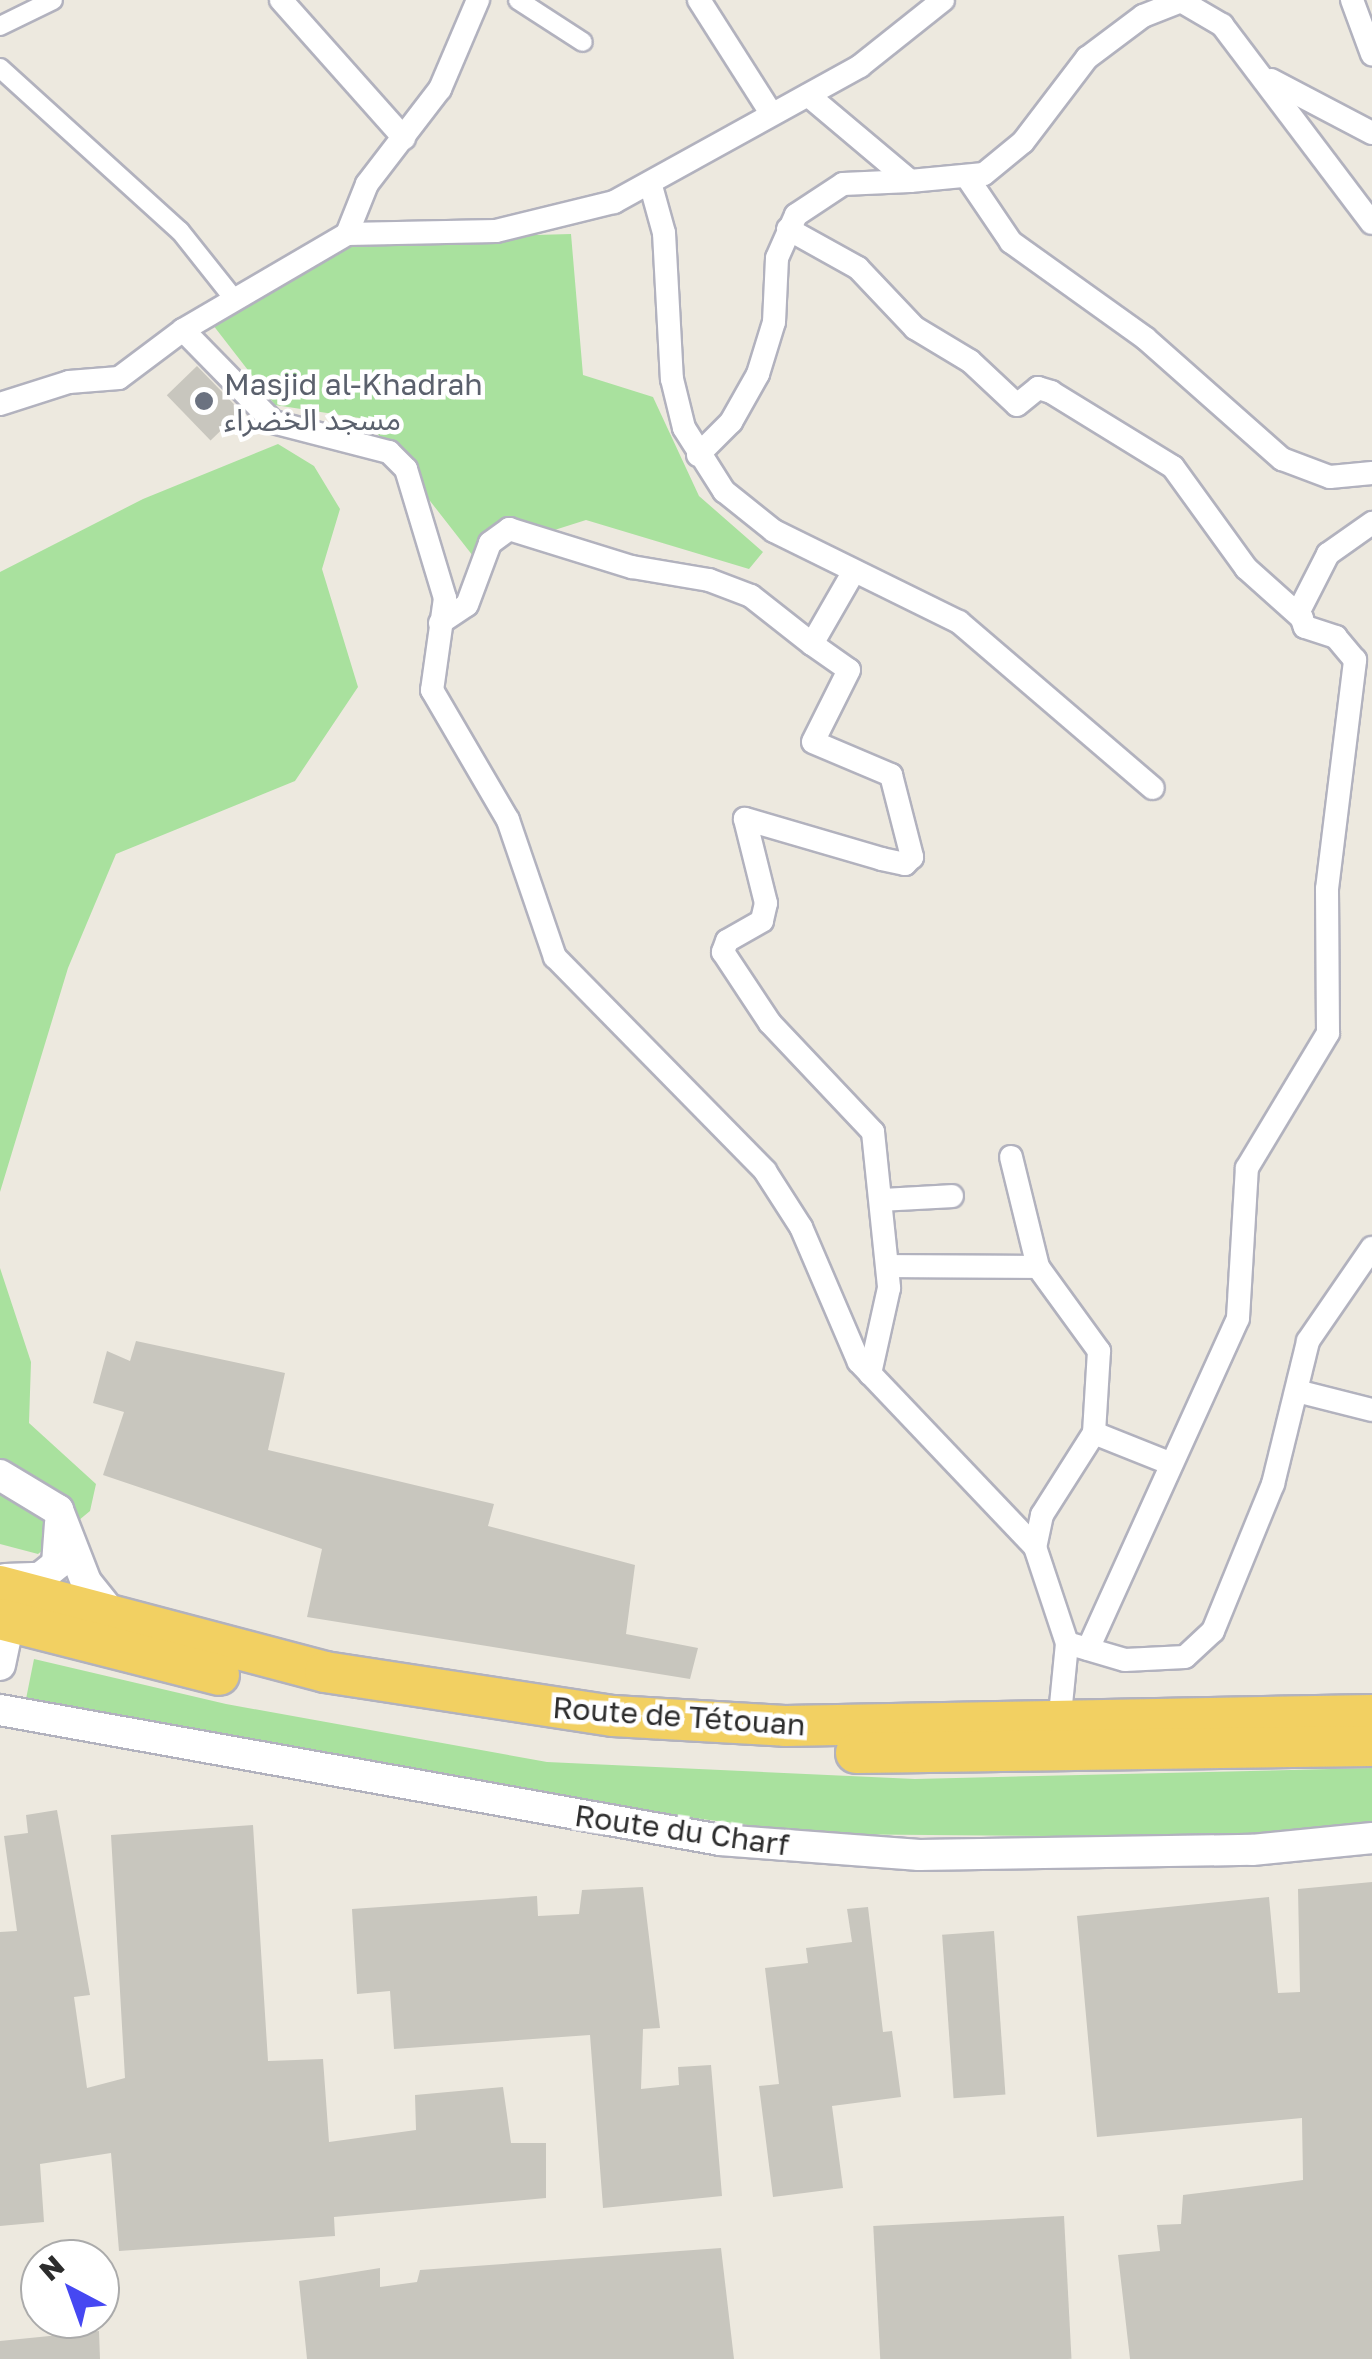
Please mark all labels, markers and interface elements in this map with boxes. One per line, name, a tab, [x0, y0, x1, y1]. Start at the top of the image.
place label: Masjid al-Khadrah مسجد الخضراء	[224, 366, 483, 436]
marker: Masjid al-Khadrah مسجد الخضراء	[193, 390, 215, 412]
street label: Route de Tétouan	[551, 1689, 807, 1743]
street label: Route du Charf	[572, 1797, 792, 1863]
north arrow	[20, 2239, 120, 2339]
text: N	[32, 2248, 70, 2287]

